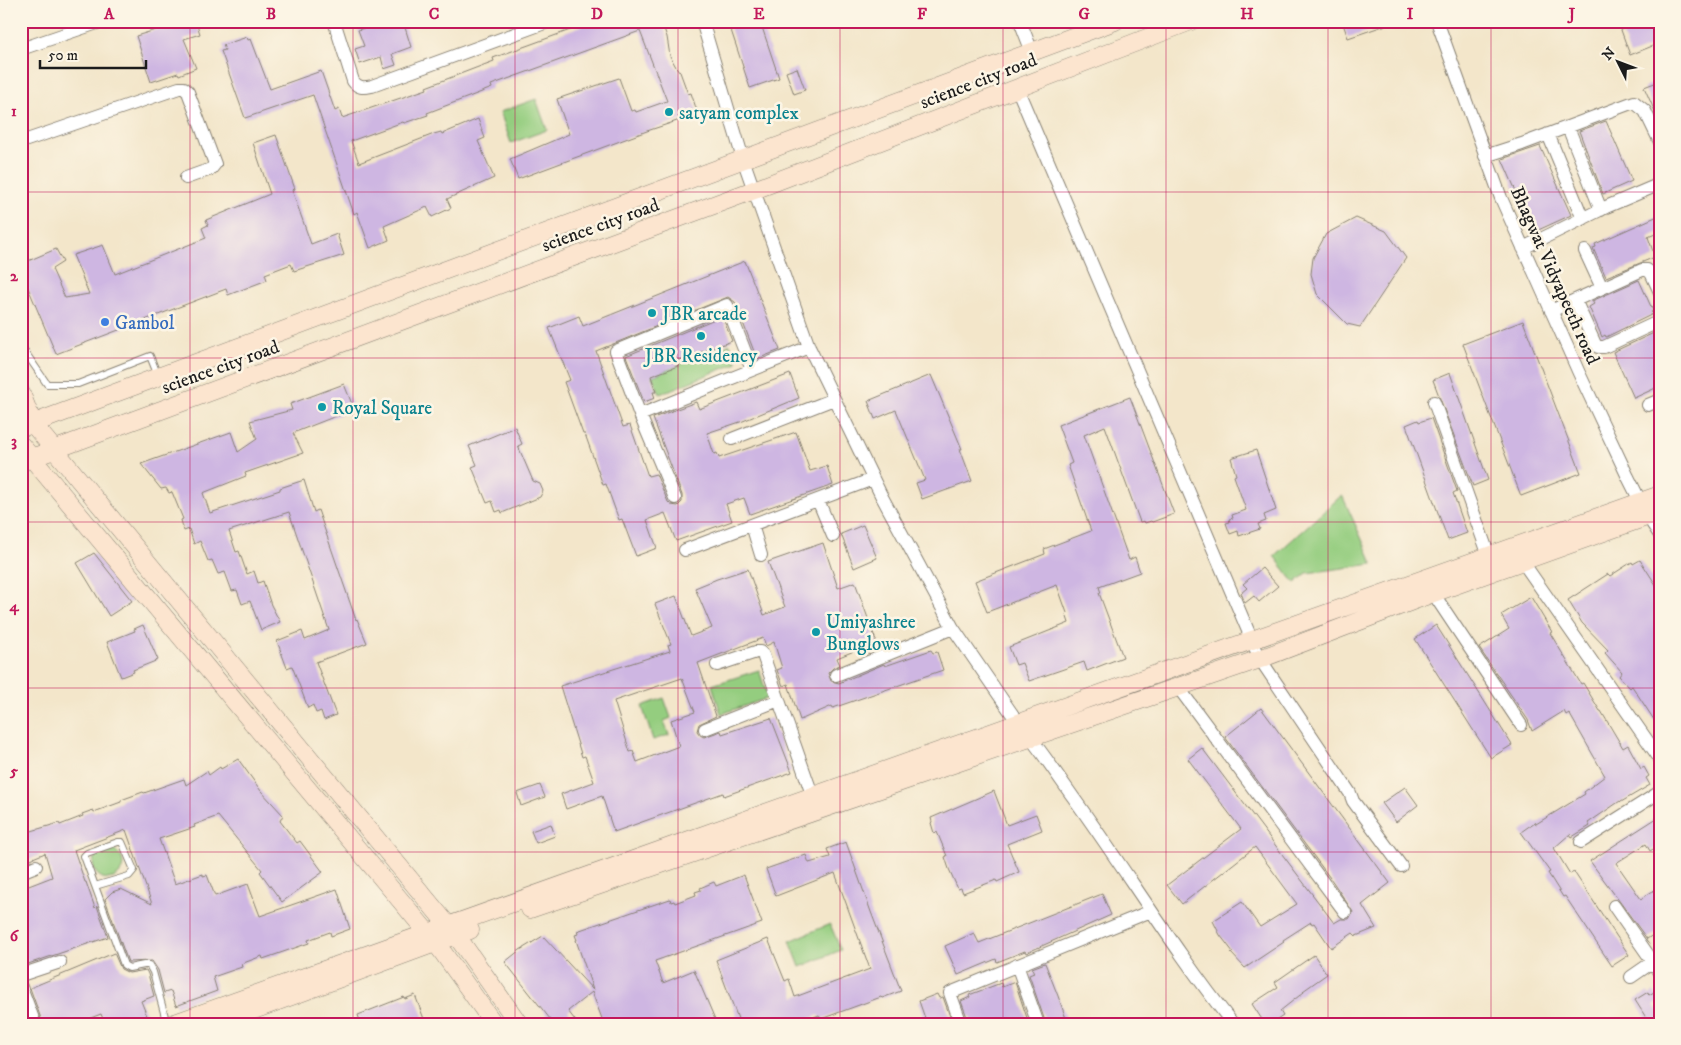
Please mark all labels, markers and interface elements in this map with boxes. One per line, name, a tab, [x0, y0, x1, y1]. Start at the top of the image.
text: A	[103, 4, 115, 24]
text: B	[266, 4, 276, 24]
text: C	[429, 4, 439, 24]
text: D	[591, 4, 603, 24]
text: E	[753, 4, 765, 24]
text: F	[917, 4, 927, 24]
text: G	[1078, 4, 1090, 24]
text: H	[1240, 4, 1254, 24]
text: I	[1407, 4, 1414, 24]
text: J	[1567, 4, 1576, 24]
scale bar	[40, 38, 146, 70]
north arrow	[1594, 38, 1644, 88]
text: N	[1599, 43, 1620, 64]
text: 50 m	[48, 46, 78, 65]
street label: science city road	[917, 48, 1041, 114]
text: 1	[11, 101, 17, 121]
place label: satyam complex	[679, 102, 800, 125]
marker: satyam complex	[663, 106, 675, 118]
street label: Bhagwat Vidyapeeth road	[1505, 183, 1604, 369]
street label: science city road	[539, 193, 663, 257]
text: 2	[10, 266, 19, 286]
place label: JBR arcade	[660, 303, 747, 326]
marker: JBR arcade	[646, 307, 658, 319]
place label: Gambol	[115, 312, 175, 335]
marker: Gambol	[99, 316, 111, 328]
marker: JBR Residency	[695, 330, 707, 342]
street label: science city road	[159, 335, 283, 399]
place label: JBR Residency	[643, 345, 758, 368]
place label: Royal Square	[332, 397, 432, 421]
marker: Royal Square	[316, 401, 328, 413]
text: 3	[11, 431, 17, 451]
text: 4	[8, 596, 19, 616]
place label: Umiyashree Bunglows	[826, 611, 916, 656]
marker: Umiyashree Bunglows	[810, 626, 822, 638]
text: 5	[9, 761, 18, 781]
text: 6	[10, 926, 20, 946]

